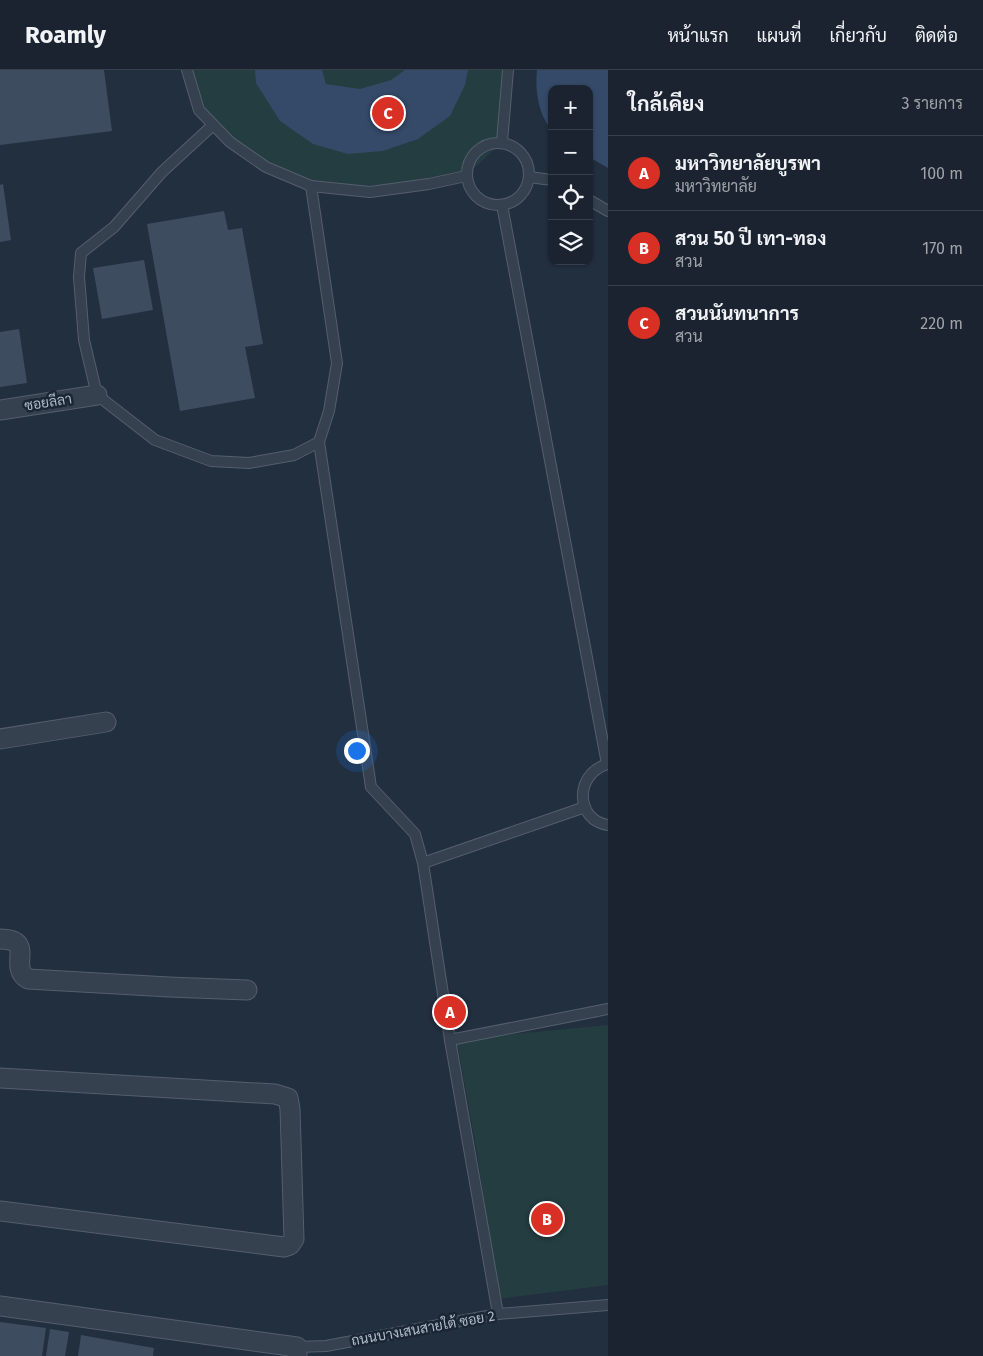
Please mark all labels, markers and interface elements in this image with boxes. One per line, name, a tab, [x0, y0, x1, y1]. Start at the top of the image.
text: Roamly	[25, 21, 106, 49]
text: หน้าแรก	[667, 25, 729, 47]
text: แผนที่	[757, 25, 801, 47]
text: เกี่ยวกับ	[829, 25, 887, 47]
text: ติดต่อ	[915, 25, 958, 47]
map controls	[548, 85, 593, 265]
button: +	[548, 85, 593, 130]
text: ใกล้เคียง	[628, 91, 704, 117]
pin: C	[372, 94, 404, 132]
text: 3 รายการ	[901, 94, 963, 113]
button: −	[548, 130, 593, 175]
text: มหาวิทยาลัยบูรพา	[675, 152, 821, 175]
text: A	[639, 164, 649, 183]
text: 100 m	[920, 164, 963, 183]
button: locate	[548, 175, 593, 220]
text: มหาวิทยาลัย	[675, 177, 757, 196]
button: layers	[548, 220, 593, 265]
text: สวน 50 ปี เทา-ทอง	[675, 227, 826, 250]
text: B	[639, 239, 649, 258]
text: 170 m	[922, 239, 963, 258]
text: สวน	[675, 252, 703, 271]
text: สวนนันทนาการ	[675, 302, 799, 325]
text: C	[639, 314, 649, 333]
text: 220 m	[920, 314, 963, 333]
text: สวน	[675, 327, 703, 346]
street label: ซอยลีลา	[23, 389, 73, 415]
your location	[344, 738, 370, 764]
pin: A	[434, 993, 466, 1031]
pin: B	[531, 1200, 563, 1238]
street label: ถนนบางเสนสายใต้ ซอย 2	[350, 1306, 496, 1349]

